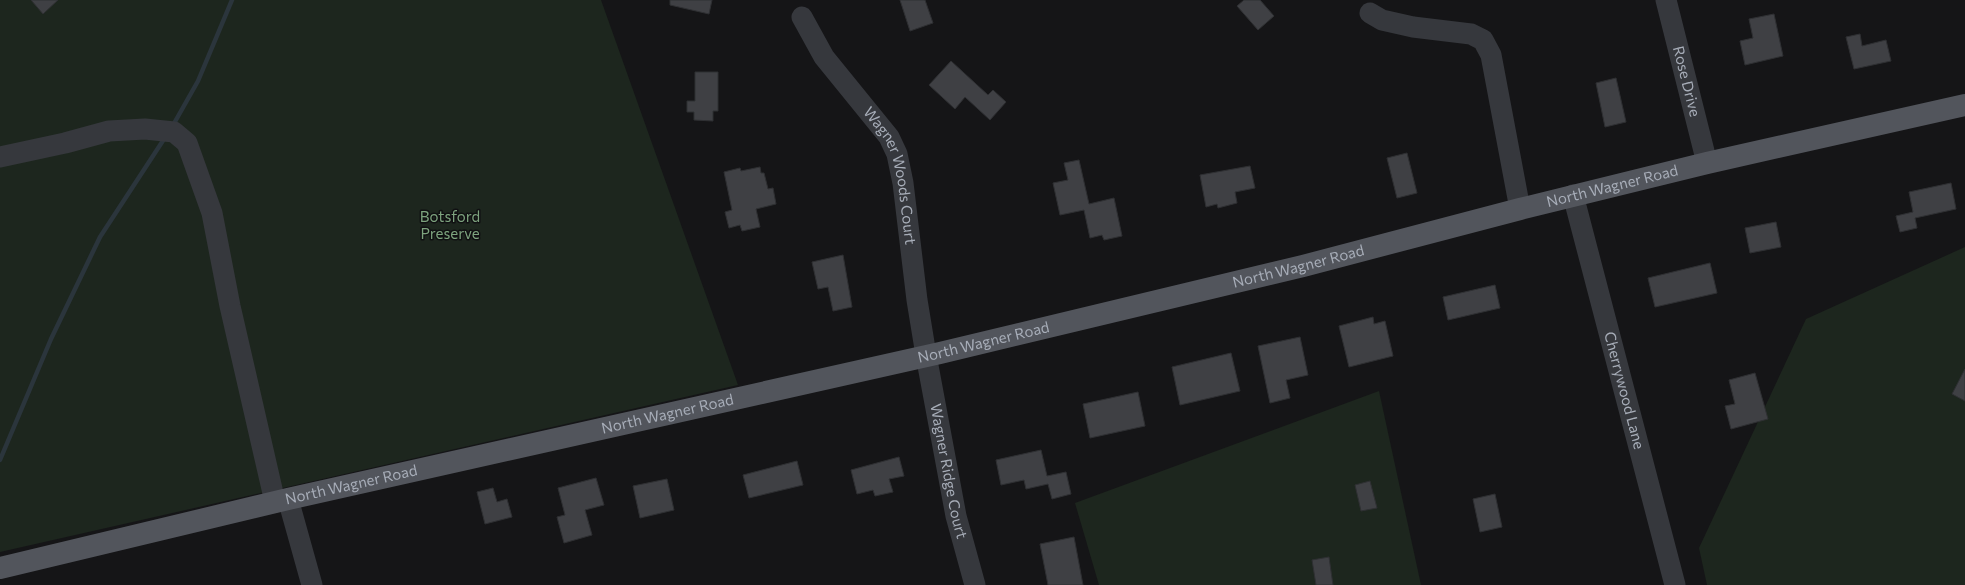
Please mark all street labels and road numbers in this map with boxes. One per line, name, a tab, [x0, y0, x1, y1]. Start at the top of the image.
street label: Rose Drive	[1670, 44, 1705, 119]
street label: Wagner Woods Court	[860, 103, 920, 246]
street label: North Wagner Road	[1544, 160, 1680, 210]
street label: North Wagner Road	[1231, 240, 1366, 291]
street label: North Wagner Road	[916, 317, 1051, 366]
street label: Cherrywood Lane	[1601, 329, 1649, 451]
street label: North Wagner Road	[599, 390, 735, 437]
street label: Wagner Ridge Court	[927, 402, 972, 540]
street label: North Wagner Road	[283, 460, 419, 507]

